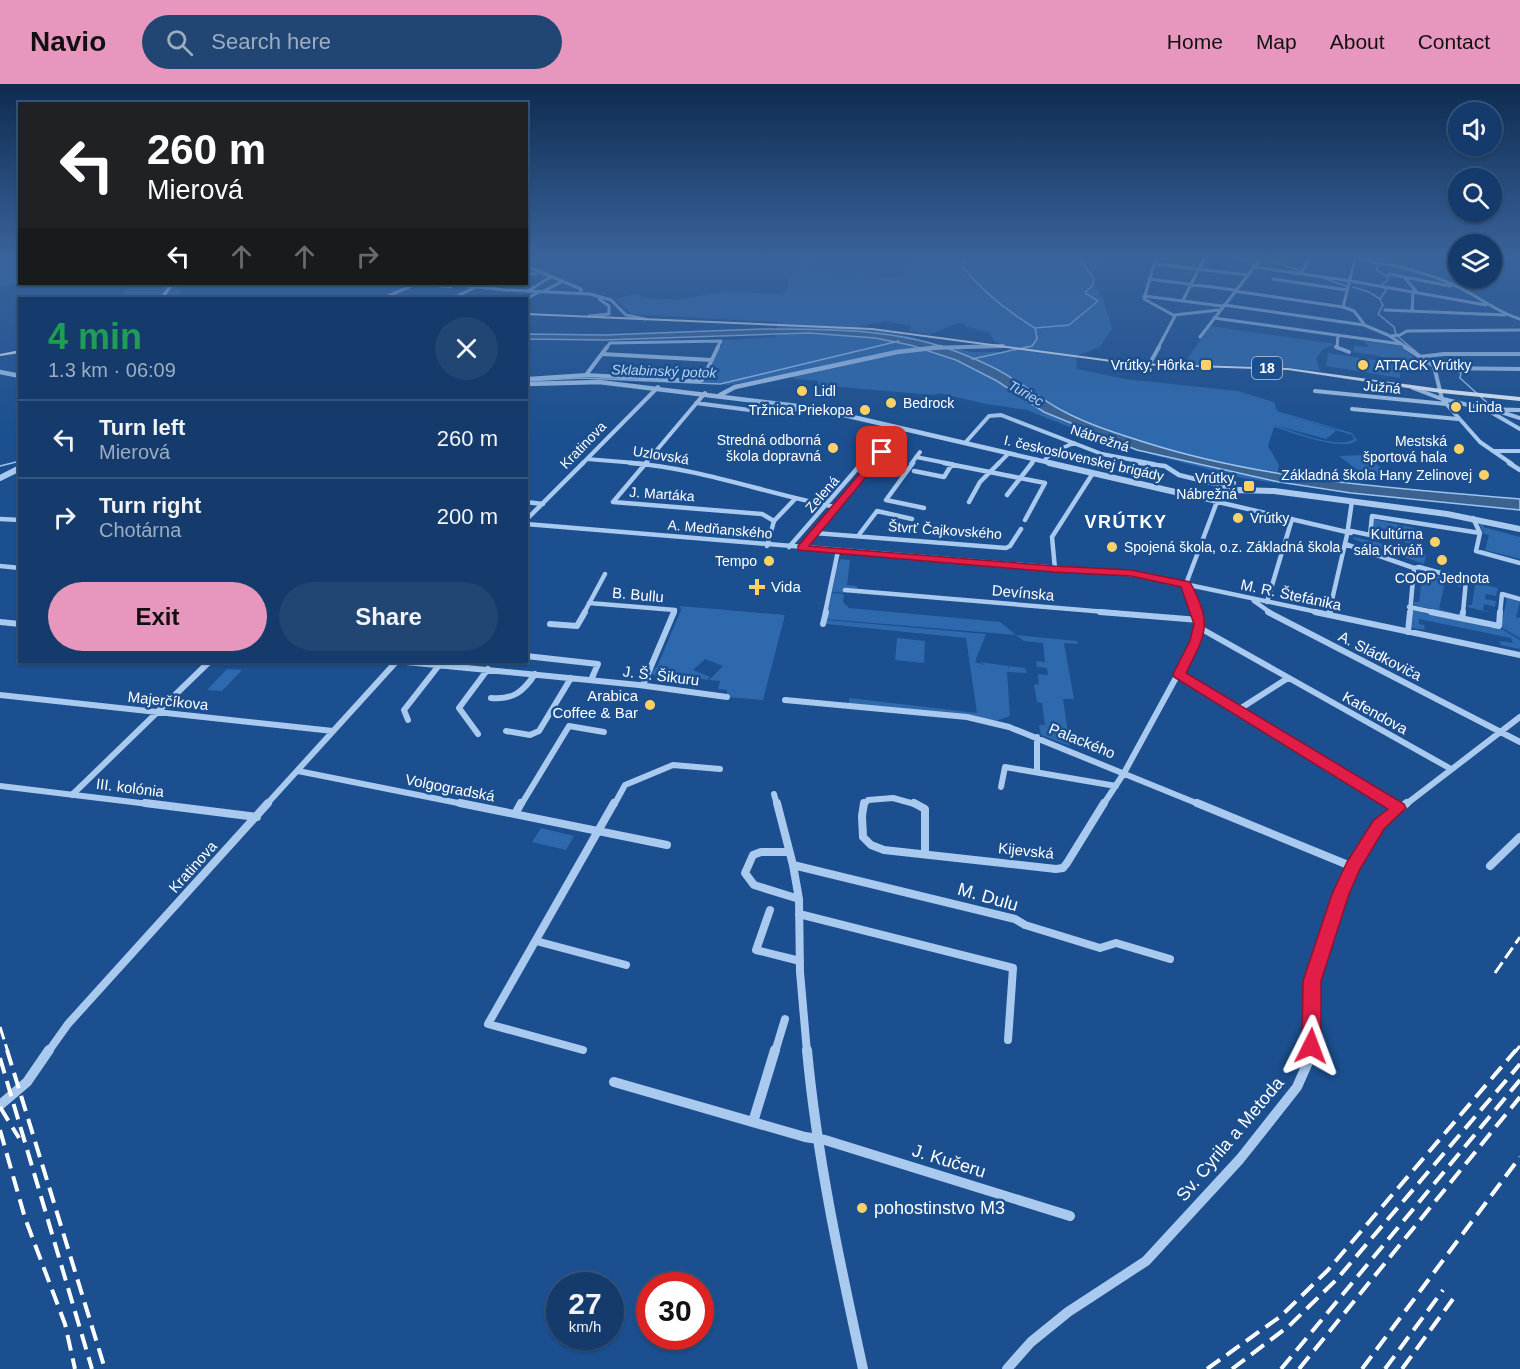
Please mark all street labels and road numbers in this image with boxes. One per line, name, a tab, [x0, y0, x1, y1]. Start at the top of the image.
road number: 18	[1252, 357, 1282, 379]
street label: Južná	[1363, 377, 1402, 397]
street label: Kratinova	[557, 418, 609, 472]
street label: Nábrežná	[1069, 421, 1132, 455]
street label: I. československej brigády	[1003, 432, 1165, 484]
street label: Uzlovská	[632, 443, 691, 467]
street label: Zelená	[802, 472, 842, 515]
street label: J. Martáka	[629, 484, 695, 504]
street label: A. Medňanského	[667, 516, 773, 542]
street label: Štvrť Čajkovského	[887, 518, 1003, 542]
street label: M. R. Štefánika	[1239, 576, 1344, 614]
street label: Devínska	[991, 581, 1056, 604]
street label: B. Bullu	[612, 584, 665, 605]
street label: A. Sládkoviča	[1336, 627, 1425, 684]
street label: J. Š. Šikuru	[622, 662, 700, 689]
street label: Majerčíkova	[127, 688, 210, 713]
street label: Kafendova	[1340, 688, 1411, 738]
street label: Palackého	[1047, 720, 1118, 762]
street label: Volgogradská	[404, 770, 497, 805]
street label: III. kolónia	[95, 775, 166, 800]
street label: Kratinova	[165, 837, 221, 896]
street label: Kijevská	[997, 839, 1055, 862]
street label: M. Dulu	[955, 879, 1021, 915]
street label: Sv. Cyrila a Metoda	[1172, 1072, 1288, 1205]
street label: J. Kučeru	[910, 1140, 988, 1182]

